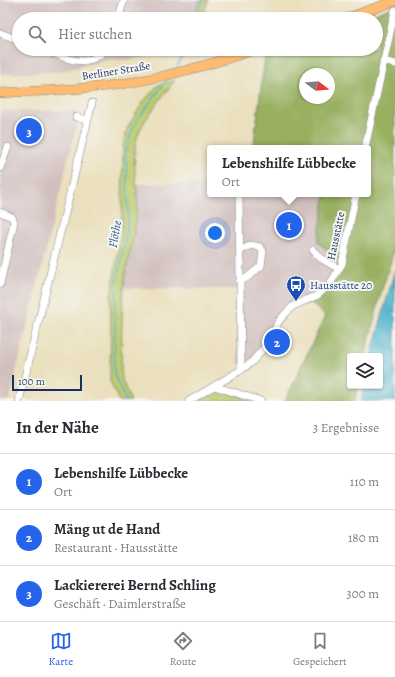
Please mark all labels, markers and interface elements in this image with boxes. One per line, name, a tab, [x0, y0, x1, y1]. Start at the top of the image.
search box	[12, 12, 383, 56]
icon: search	[26, 23, 48, 45]
text: Hier suchen	[58, 24, 132, 44]
street label: Berliner Straße	[81, 58, 151, 84]
north arrow	[299, 68, 335, 104]
pin: 3	[16, 116, 42, 146]
popup	[207, 145, 371, 197]
text: Lebenshilfe Lübbecke	[222, 153, 356, 173]
text: Ort	[222, 173, 240, 190]
pin: 1	[276, 210, 302, 240]
street label: Hausstätte	[324, 210, 348, 262]
water label: Flöthe	[105, 218, 125, 249]
your location	[205, 223, 225, 243]
bus stop icon: Hausstätte 20	[285, 274, 307, 302]
place label: Hausstätte 20	[310, 278, 372, 293]
pin: 2	[264, 327, 290, 357]
map controls	[347, 353, 383, 389]
button: layers	[347, 353, 383, 389]
scale bar	[12, 373, 82, 392]
text: 100 m	[18, 374, 45, 389]
text: In der Nähe	[16, 416, 99, 439]
text: 3 Ergebnisse	[313, 419, 379, 436]
text: Lebenshilfe Lübbecke	[54, 463, 188, 483]
text: 1	[27, 473, 31, 490]
text: 110 m	[350, 473, 379, 490]
text: Ort	[54, 483, 72, 500]
text: Mäng ut de Hand	[54, 519, 160, 539]
text: 2	[26, 529, 32, 546]
text: 180 m	[348, 529, 379, 546]
text: Restaurant · Hausstätte	[54, 539, 178, 556]
text: Lackiererei Bernd Schling	[54, 575, 216, 595]
text: 3	[26, 585, 32, 602]
text: 300 m	[346, 585, 379, 602]
text: Geschäft · Daimlerstraße	[54, 595, 186, 612]
tab: Karte	[48, 630, 73, 669]
tab: Route	[170, 630, 196, 669]
tab: Gespeichert	[293, 630, 347, 669]

